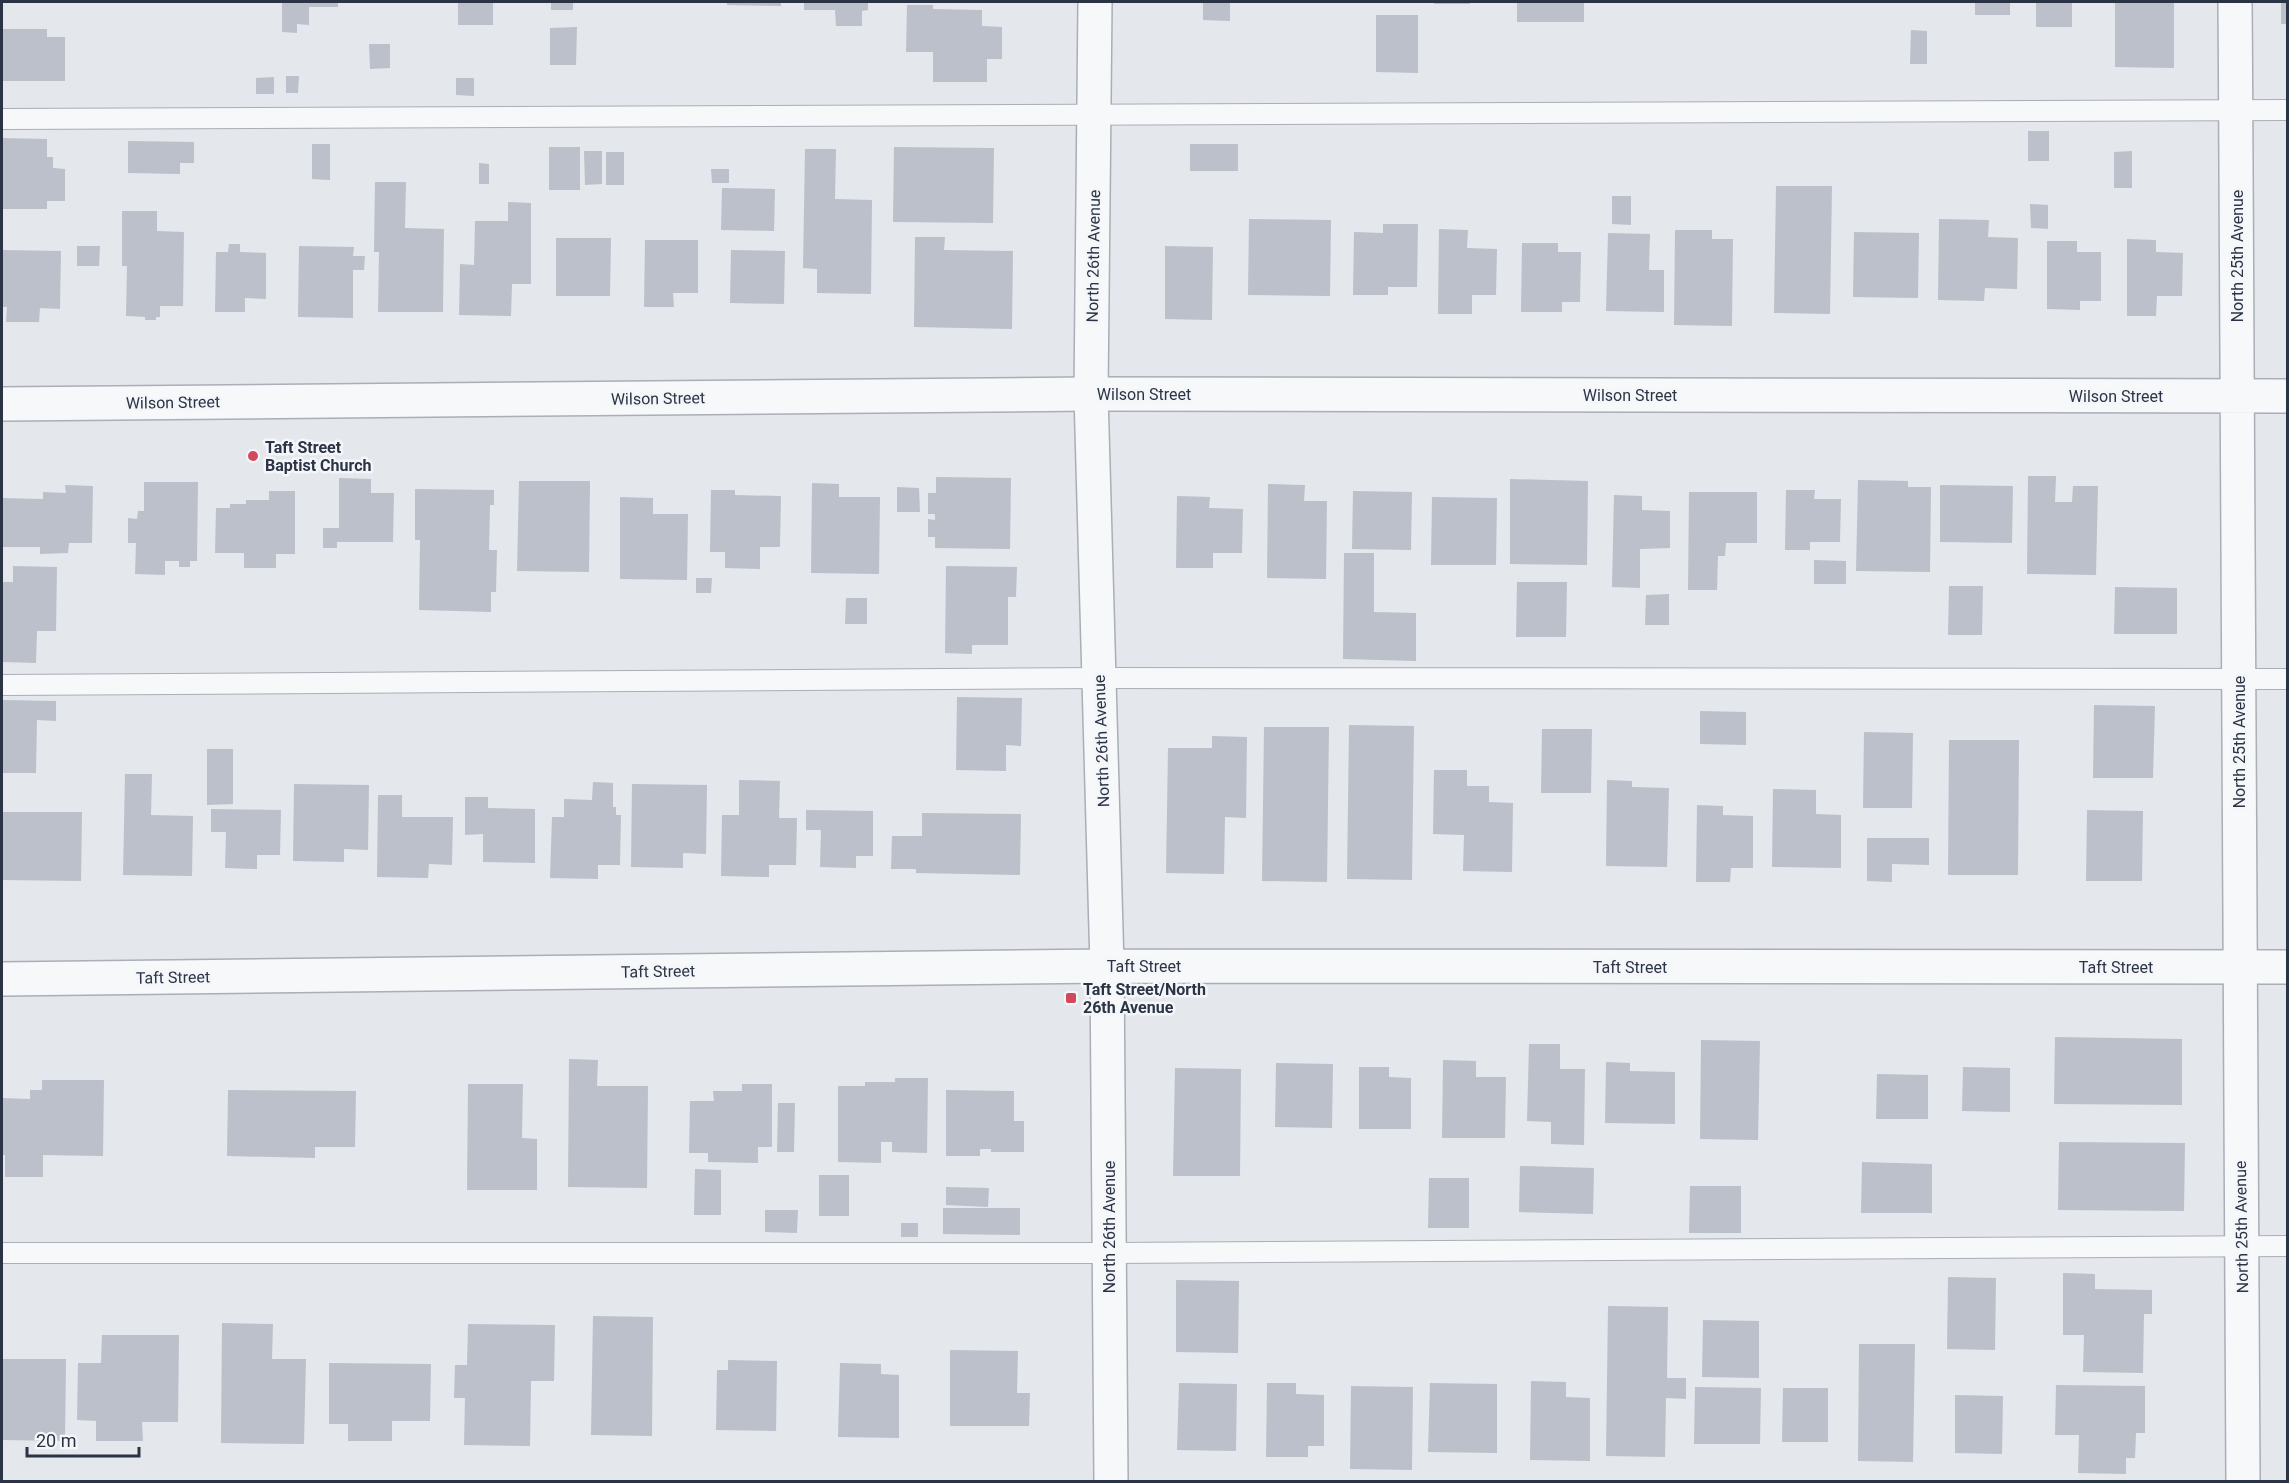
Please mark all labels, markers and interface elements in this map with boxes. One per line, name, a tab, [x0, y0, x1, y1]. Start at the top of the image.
street label: North 26th Avenue	[1083, 190, 1104, 323]
street label: North 25th Avenue	[2228, 190, 2247, 322]
street label: Wilson Street	[1097, 385, 1191, 404]
street label: Wilson Street	[1583, 386, 1677, 405]
street label: Wilson Street	[2069, 387, 2163, 406]
street label: Wilson Street	[611, 388, 705, 409]
street label: Wilson Street	[126, 392, 220, 413]
place label: Taft Street Baptist Church	[265, 438, 371, 475]
marker: Taft Street Baptist Church	[246, 449, 260, 463]
street label: North 26th Avenue	[1090, 674, 1113, 808]
street label: North 25th Avenue	[2230, 676, 2249, 808]
street label: Taft Street	[1107, 957, 1181, 976]
street label: Taft Street	[1593, 958, 1667, 977]
street label: Taft Street	[2079, 958, 2153, 977]
street label: Taft Street	[621, 961, 695, 982]
street label: Taft Street	[136, 967, 210, 988]
place label: Taft Street/North 26th Avenue	[1083, 980, 1206, 1017]
marker: Taft Street/North 26th Avenue	[1064, 991, 1078, 1005]
street label: North 25th Avenue	[2231, 1160, 2252, 1293]
street label: North 26th Avenue	[1100, 1161, 1119, 1293]
scale bar	[27, 1420, 140, 1458]
text: 20 m	[36, 1430, 76, 1451]

